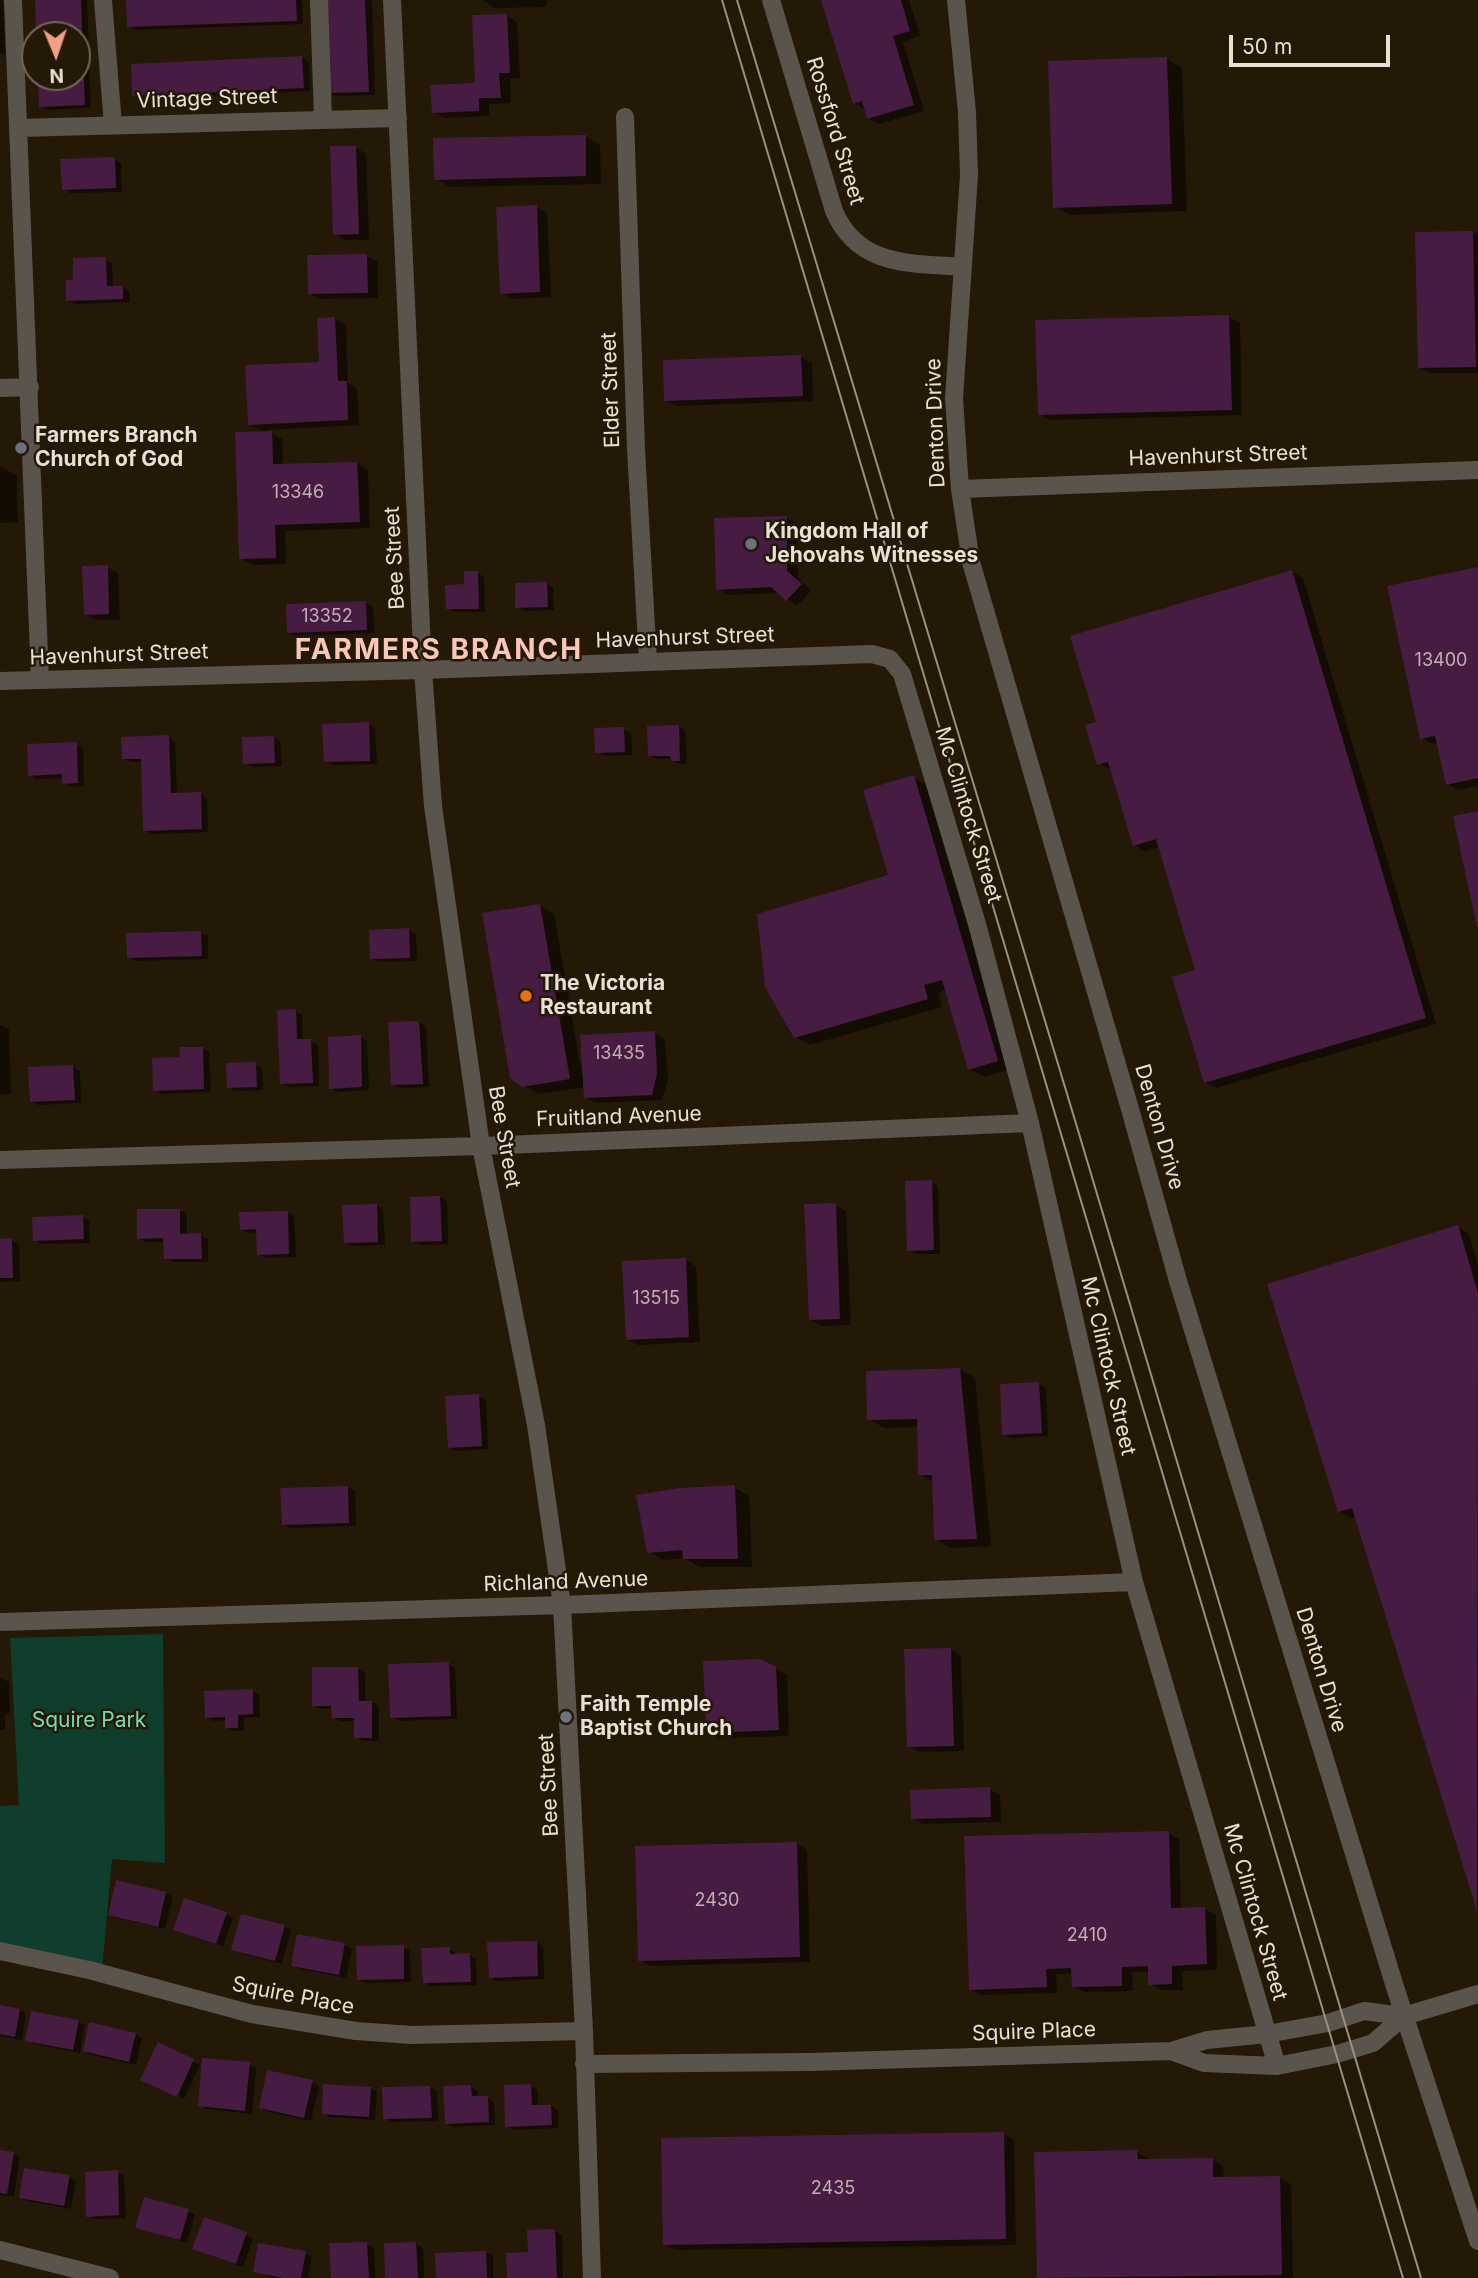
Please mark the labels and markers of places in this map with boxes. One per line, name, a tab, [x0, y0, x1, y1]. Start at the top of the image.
place label: Farmers Branch Church of God	[35, 423, 198, 473]
marker: Farmers Branch Church of God	[13, 440, 29, 456]
place label: Kingdom Hall of Jehovahs Witnesses	[765, 519, 978, 569]
marker: Kingdom Hall of Jehovahs Witnesses	[743, 536, 759, 552]
place label: The Victoria Restaurant	[540, 971, 665, 1021]
marker: The Victoria Restaurant	[518, 988, 534, 1004]
place label: Faith Temple Baptist Church	[580, 1692, 732, 1742]
marker: Faith Temple Baptist Church	[558, 1709, 574, 1725]

